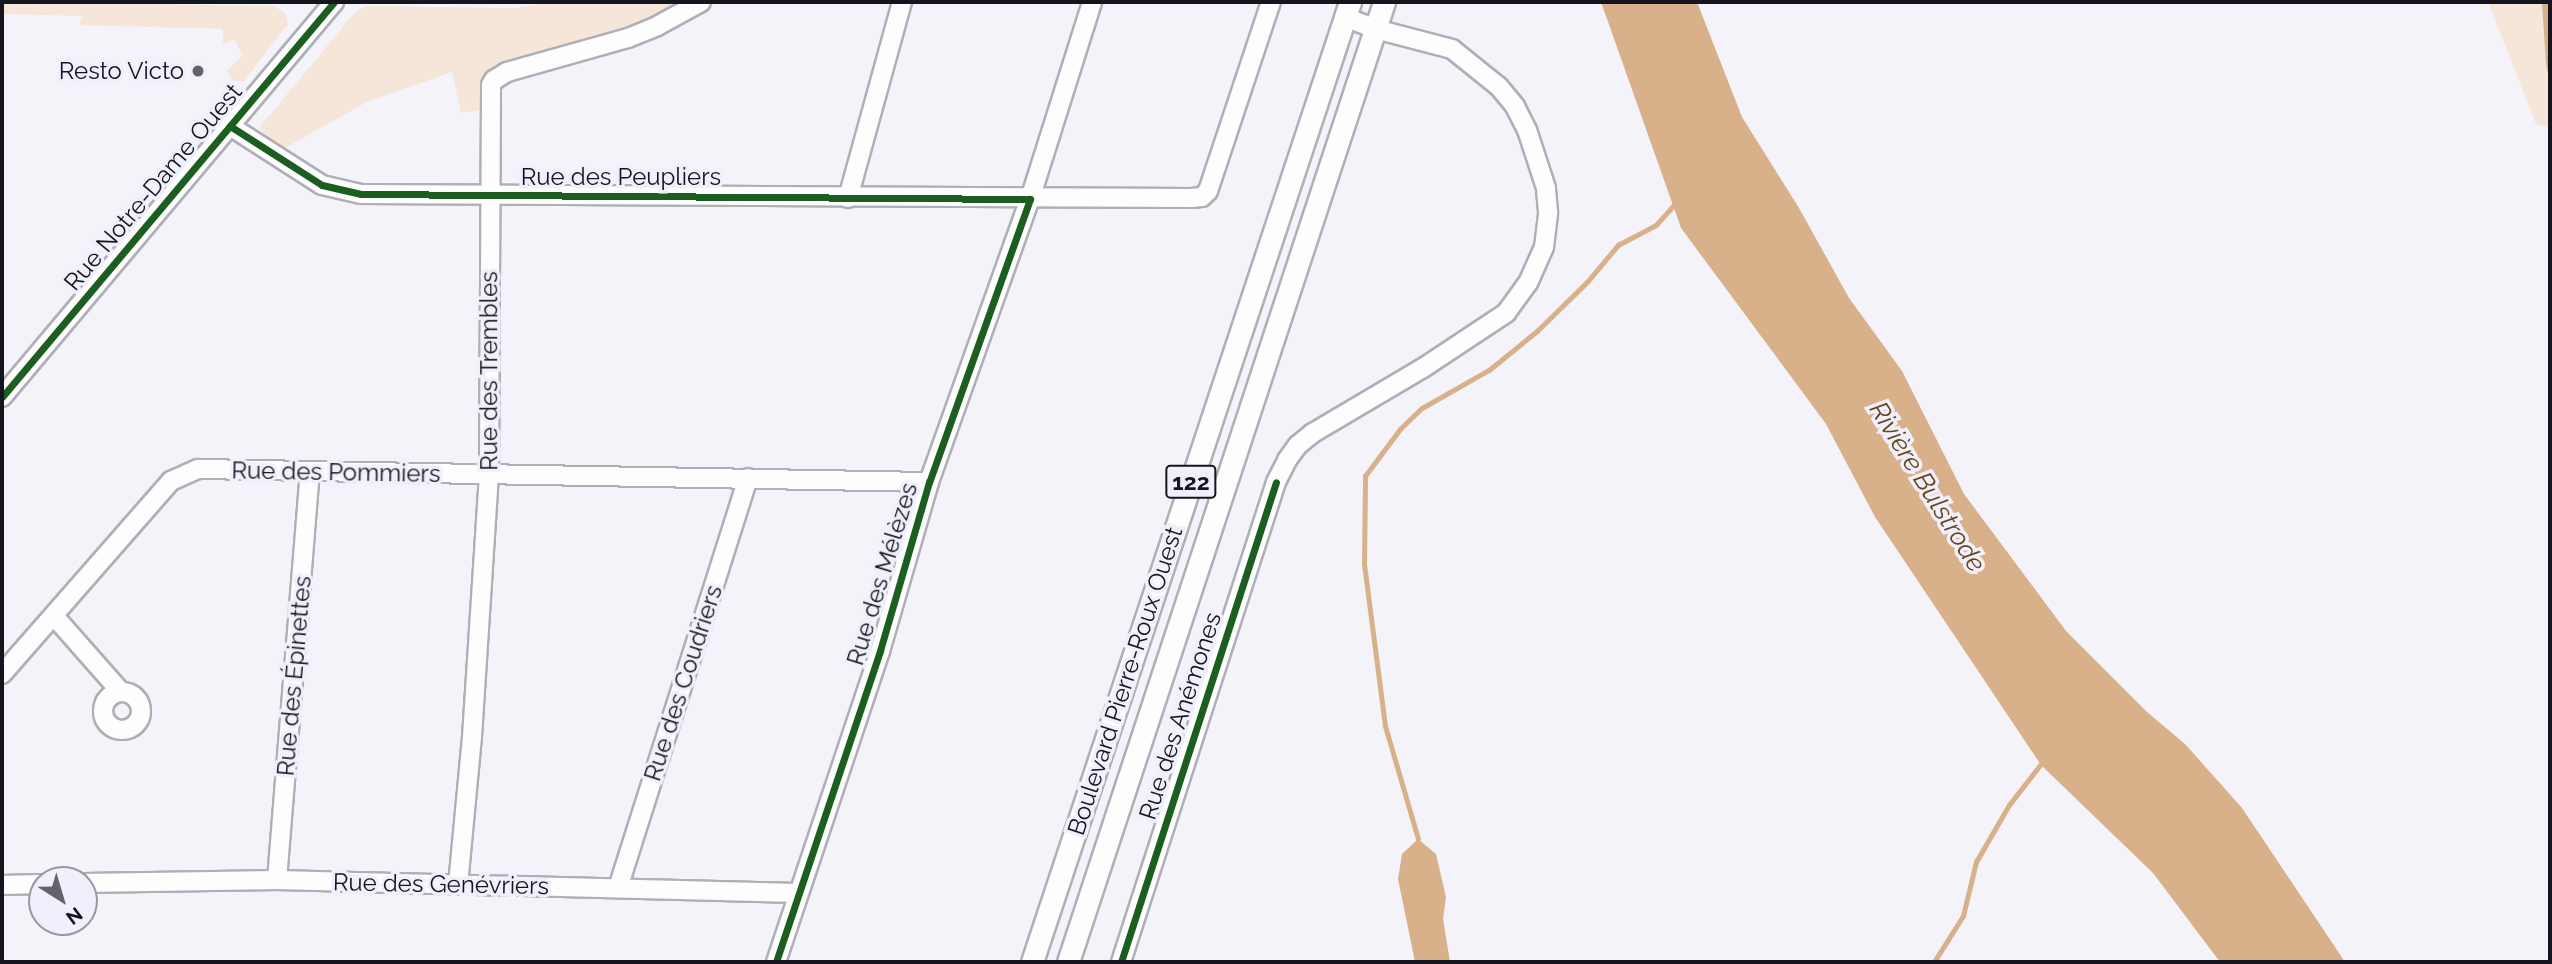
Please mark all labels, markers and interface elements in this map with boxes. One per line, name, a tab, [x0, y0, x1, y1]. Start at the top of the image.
place label: Resto Victo	[58, 57, 184, 85]
marker: Resto Victo	[190, 63, 206, 79]
street label: Rue Notre-Dame Ouest	[58, 78, 248, 296]
street label: Rue des Peupliers	[521, 163, 721, 191]
street label: Rue des Trembles	[475, 271, 503, 471]
water label: Rivière Bulstrode	[1862, 396, 1992, 578]
street label: Rue des Pommiers	[231, 456, 441, 488]
road number: 122	[1165, 462, 1217, 502]
street label: Rue des Mélèzes	[841, 479, 923, 669]
street label: Boulevard Pierre-Roux Ouest	[1061, 523, 1189, 839]
street label: Rue des Épinettes	[271, 575, 317, 777]
street label: Rue des Coudriers	[638, 581, 728, 785]
street label: Rue des Anémones	[1133, 608, 1227, 824]
north arrow	[28, 866, 98, 936]
street label: Rue des Genévriers	[333, 868, 549, 900]
text: N	[62, 903, 87, 929]

